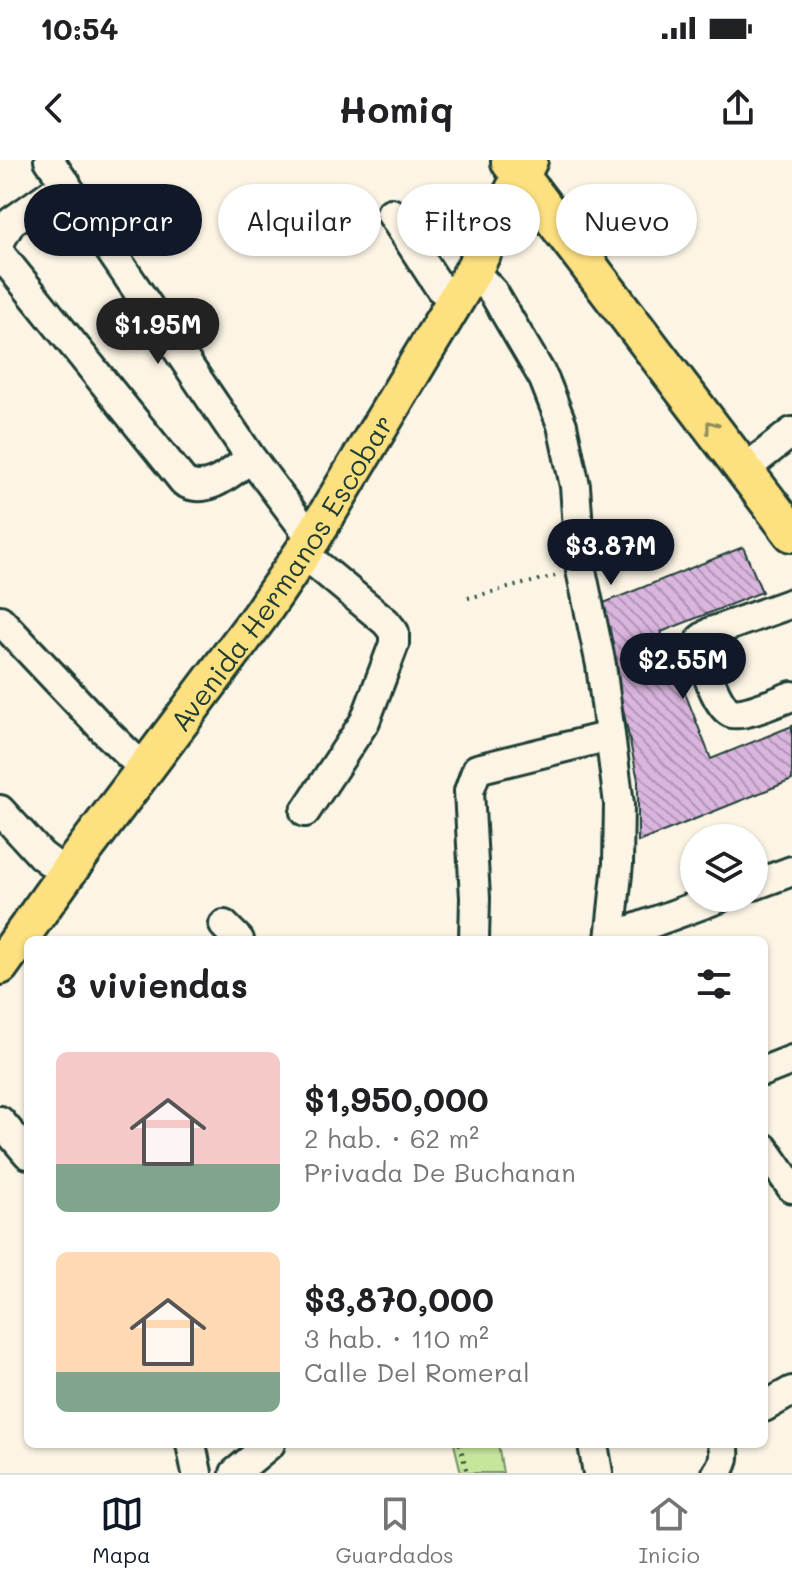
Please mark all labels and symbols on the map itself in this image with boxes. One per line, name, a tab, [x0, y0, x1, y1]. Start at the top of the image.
pin: $1.95M	[93, 298, 223, 366]
street label: Avenida Hermanos Escobar	[162, 408, 401, 738]
one-way arrow	[706, 421, 720, 435]
pin: $3.87M	[546, 519, 676, 587]
pin: $2.55M	[618, 633, 748, 701]

